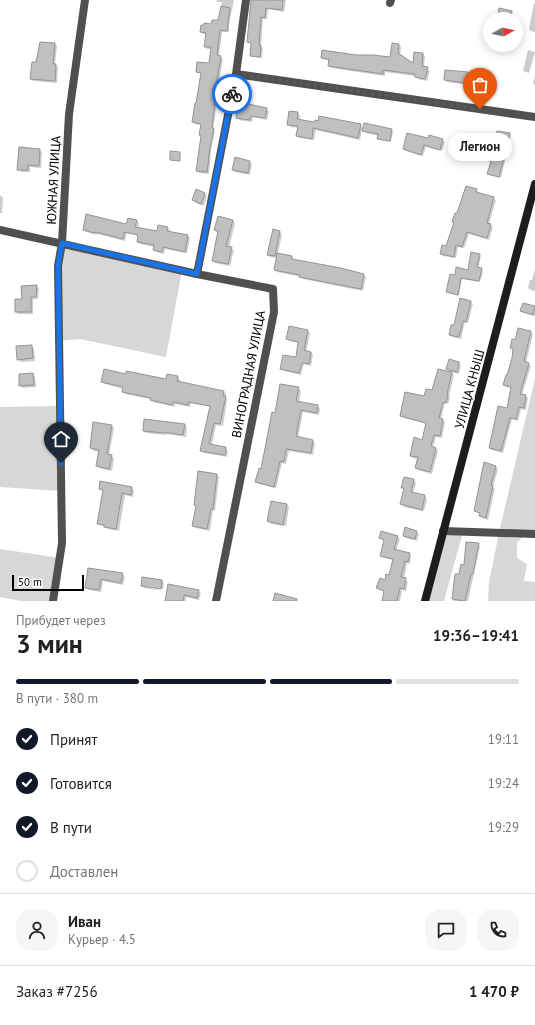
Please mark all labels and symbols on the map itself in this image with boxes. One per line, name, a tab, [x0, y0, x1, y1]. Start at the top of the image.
north arrow	[483, 12, 523, 52]
pin	[463, 68, 497, 109]
courier	[212, 74, 252, 114]
callout: Легион	[448, 133, 512, 161]
street label: ЮЖНАЯ УЛИЦА	[43, 135, 64, 225]
street label: ВИНОГРАДНАЯ УЛИЦА	[228, 308, 269, 439]
street label: УЛИЦА КНЫШ	[451, 348, 488, 431]
pin	[44, 422, 78, 463]
scale bar	[12, 573, 84, 592]

